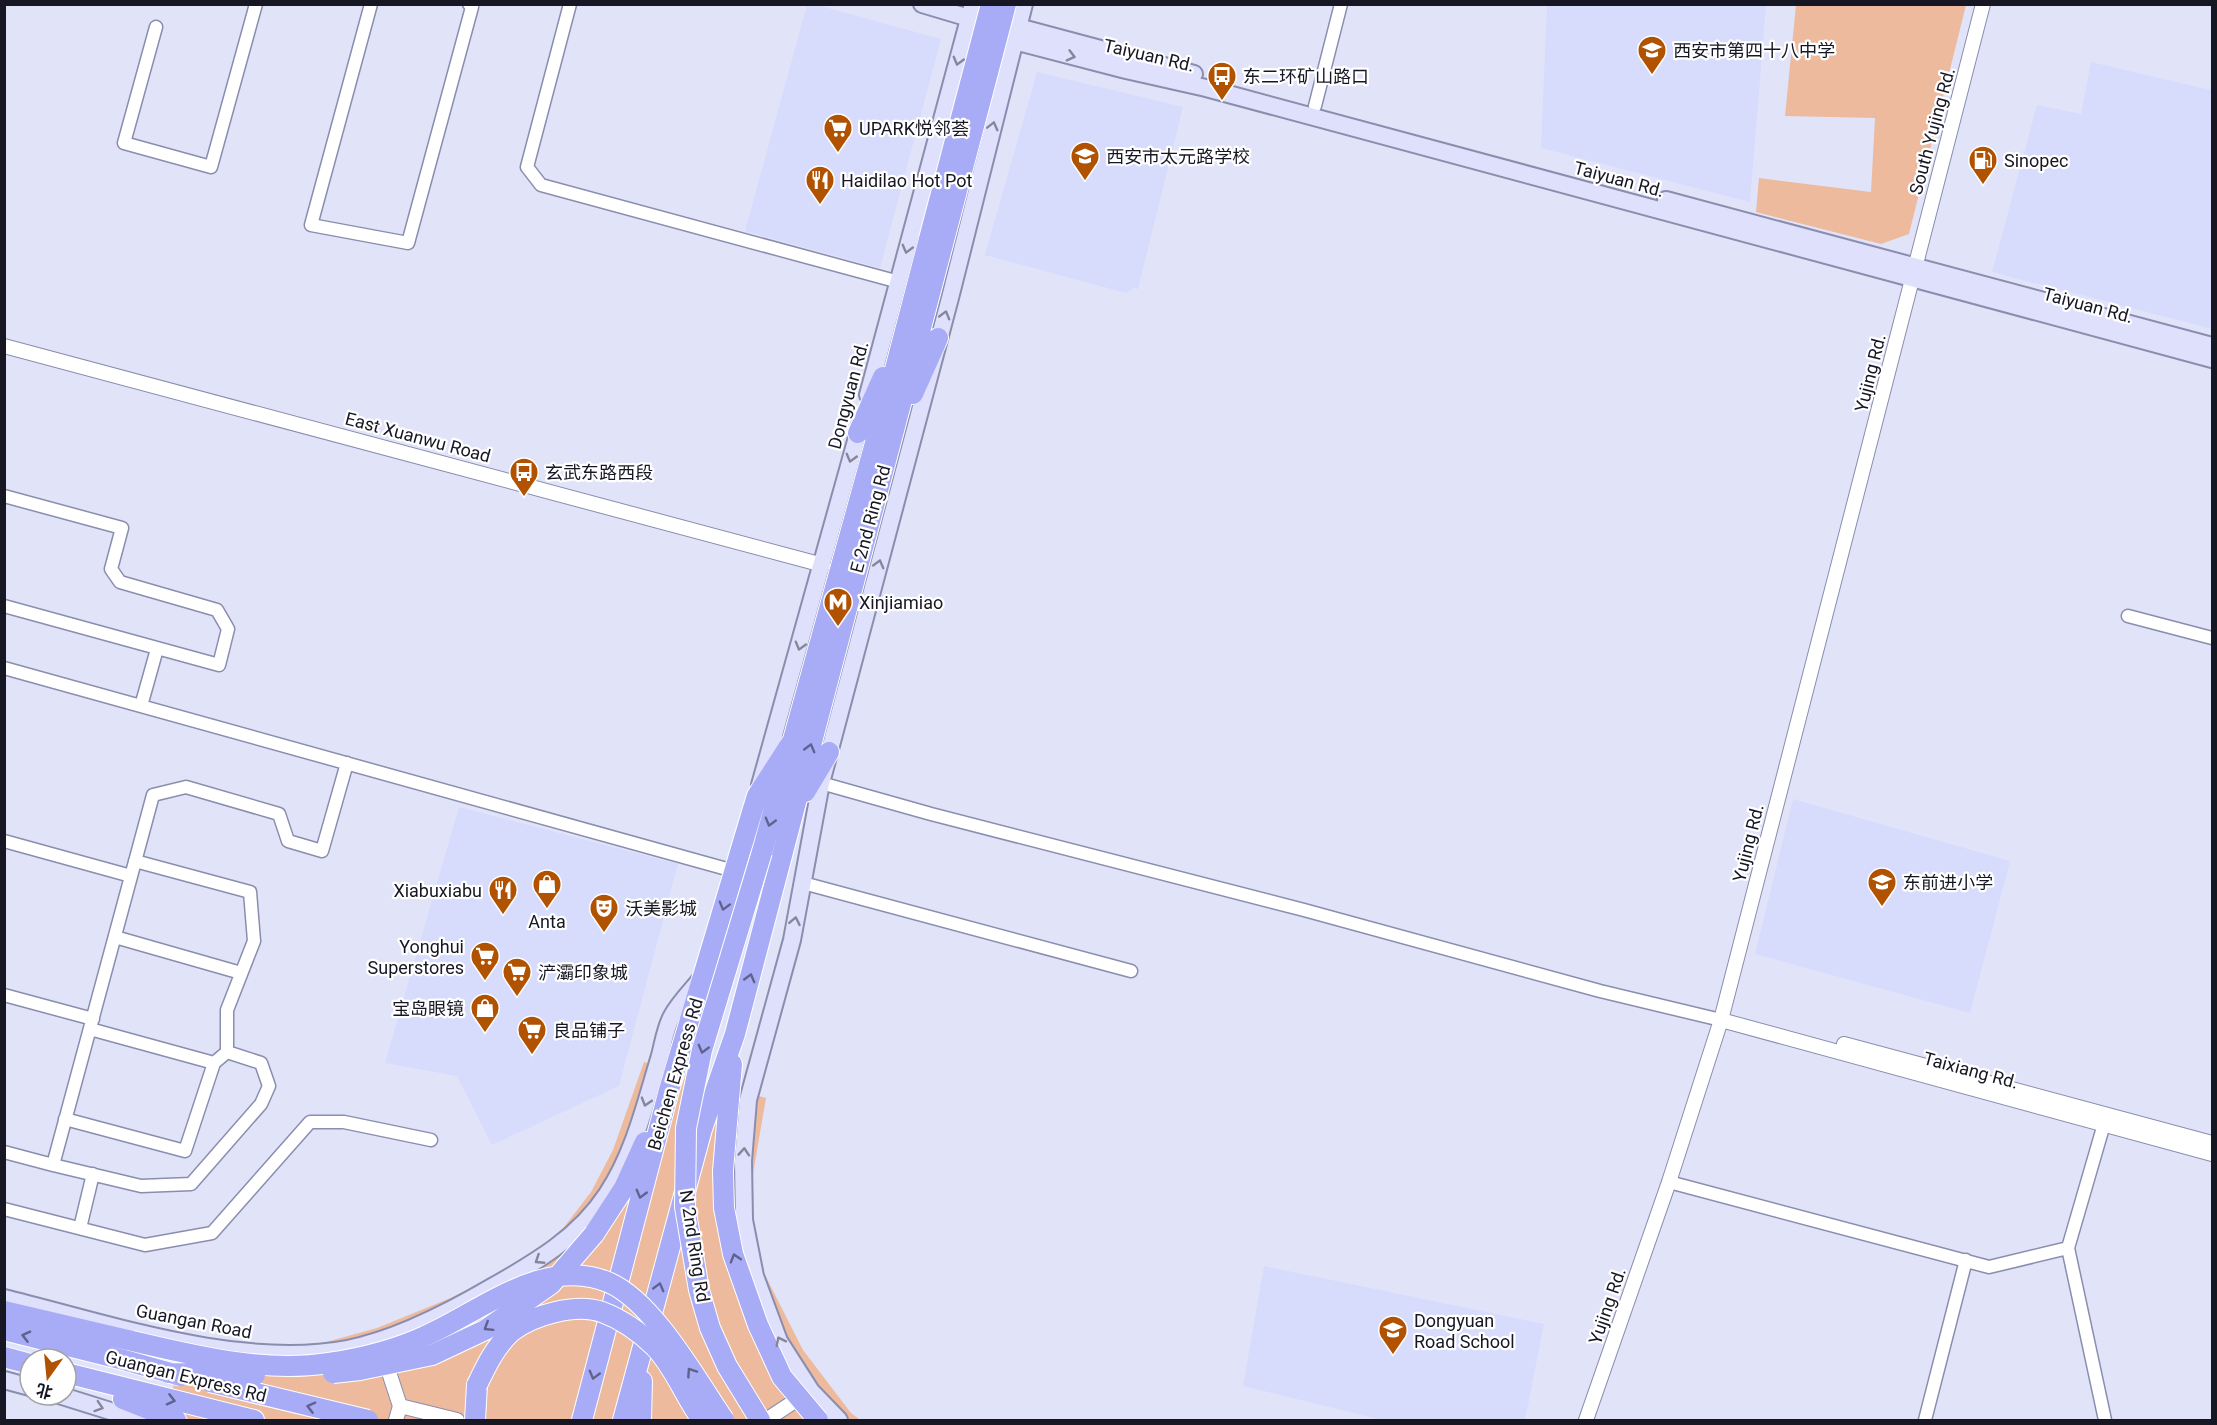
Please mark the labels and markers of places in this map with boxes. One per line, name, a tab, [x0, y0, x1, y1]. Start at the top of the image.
school or university icon: 西安市第四十八中学	[1636, 34, 1668, 76]
place label: 西安市第四十八中学	[1673, 40, 1835, 61]
bus stop icon: 东二环矿山路口	[1206, 60, 1238, 102]
place label: 东二环矿山路口	[1243, 66, 1369, 87]
supermarket icon: UPARK悦邻荟	[822, 112, 854, 154]
place label: UPARK悦邻荟	[859, 118, 969, 139]
school or university icon: 西安市太元路学校	[1069, 140, 1101, 182]
fuel station icon: Sinopec	[1967, 144, 1999, 186]
place label: 西安市太元路学校	[1106, 146, 1250, 167]
place label: Sinopec	[2004, 150, 2068, 171]
restaurant icon: Haidilao Hot Pot	[804, 164, 836, 206]
place label: Haidilao Hot Pot	[841, 170, 972, 191]
bus stop icon: 玄武东路西段	[508, 456, 540, 498]
place label: 玄武东路西段	[545, 462, 653, 483]
metro station icon: Xinjiamiao	[822, 586, 854, 628]
place label: Xinjiamiao	[859, 592, 943, 613]
school or university icon: 东前进小学	[1866, 866, 1898, 908]
shop icon: Anta	[531, 868, 563, 910]
place label: 东前进小学	[1903, 872, 1993, 893]
restaurant icon: Xiabuxiabu	[487, 874, 519, 916]
place label: Xiabuxiabu	[393, 880, 482, 901]
theatre icon: 沃美影城	[588, 892, 620, 934]
place label: 沃美影城	[625, 898, 697, 919]
place label: Anta	[528, 911, 566, 932]
place label: Yonghui Superstores	[368, 936, 464, 978]
supermarket icon: Yonghui Superstores	[469, 940, 501, 982]
supermarket icon: 浐灞印象城	[501, 956, 533, 998]
place label: 浐灞印象城	[538, 962, 628, 983]
shop icon: 宝岛眼镜	[469, 992, 501, 1034]
place label: 宝岛眼镜	[392, 998, 464, 1019]
supermarket icon: 良品铺子	[516, 1014, 548, 1056]
place label: 良品铺子	[553, 1020, 625, 1041]
place label: Dongyuan Road School	[1414, 1310, 1515, 1352]
school or university icon: Dongyuan Road School	[1377, 1314, 1409, 1356]

